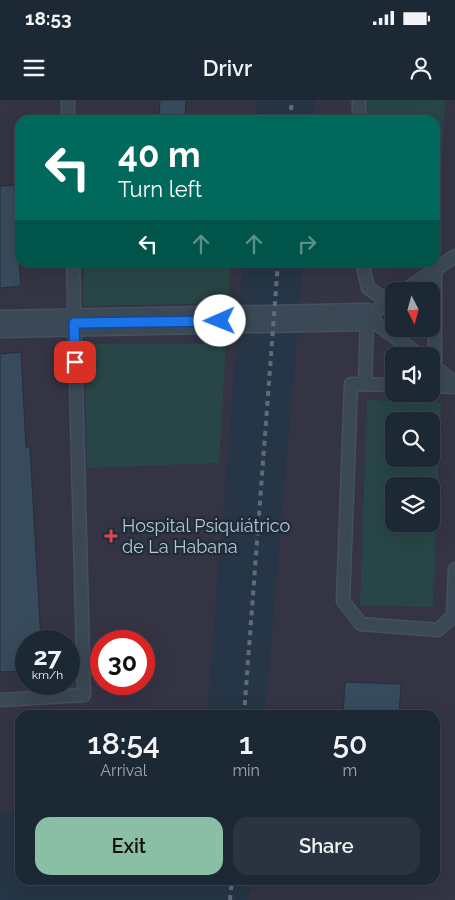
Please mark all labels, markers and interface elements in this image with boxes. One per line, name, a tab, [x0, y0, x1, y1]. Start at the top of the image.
text: 18:53	[25, 7, 72, 29]
icon: menu	[20, 54, 48, 82]
icon: person	[407, 54, 435, 82]
text: Drivr	[203, 55, 252, 81]
text: 40 m	[118, 134, 200, 175]
icon: left	[35, 135, 100, 200]
text: Turn left	[118, 176, 202, 202]
icon: left	[134, 230, 162, 258]
icon: ahead	[187, 230, 215, 258]
icon: ahead	[240, 230, 268, 258]
icon: right	[293, 230, 321, 258]
north arrow	[385, 282, 440, 338]
map controls	[385, 282, 440, 532]
position arrow	[193, 294, 245, 346]
pin	[54, 341, 96, 383]
button: sound	[385, 347, 440, 402]
icon: arrive	[61, 348, 89, 376]
button: search	[385, 412, 440, 467]
button: layers	[385, 477, 440, 532]
place label: Hospital Psiquiátrico de La Habana	[122, 515, 291, 557]
marker: Hospital Psiquiátrico de La Habana	[104, 529, 118, 543]
speed limit sign: 30	[90, 630, 155, 695]
text: 27	[33, 641, 62, 671]
text: km/h	[32, 668, 63, 682]
text: 18:54	[88, 726, 160, 761]
text: 1	[239, 726, 253, 761]
text: 50	[332, 726, 367, 761]
text: Arrival	[100, 761, 147, 780]
text: min	[232, 761, 260, 780]
text: m	[343, 761, 357, 780]
button: Exit	[35, 817, 223, 875]
button: Share	[233, 817, 420, 875]

